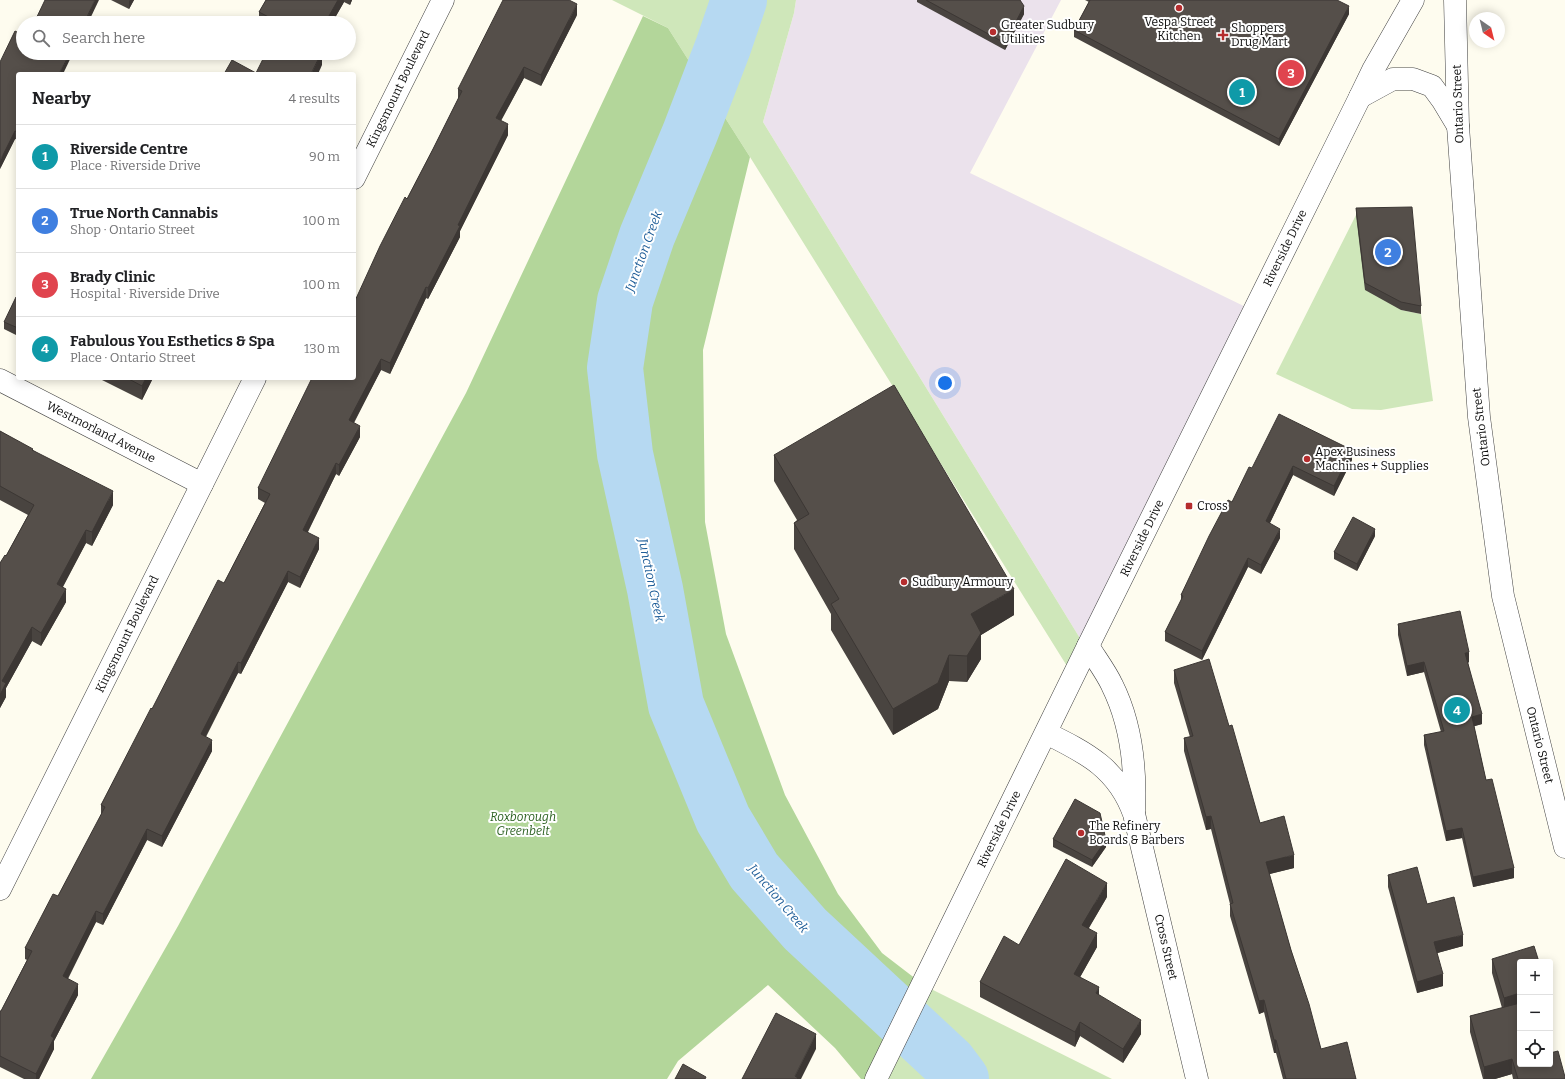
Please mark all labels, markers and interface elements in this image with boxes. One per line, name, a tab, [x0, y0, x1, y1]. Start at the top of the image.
marker: Vespa Street Kitchen	[1174, 3, 1184, 13]
north arrow	[1469, 12, 1505, 48]
place label: Vespa Street Kitchen	[1144, 15, 1215, 43]
search box	[16, 16, 356, 60]
place label: Greater Sudbury Utilities	[1001, 18, 1095, 46]
place label: Shoppers Drug Mart	[1231, 21, 1289, 49]
icon: search	[30, 27, 52, 49]
marker: Greater Sudbury Utilities	[988, 27, 998, 37]
street label: Kingsmount Boulevard	[364, 28, 432, 150]
text: Search here	[62, 29, 145, 47]
marker: Shoppers Drug Mart	[1218, 30, 1228, 40]
pin: 3	[1278, 58, 1304, 88]
street label: Ontario Street	[1450, 64, 1466, 144]
pin: 1	[1229, 77, 1255, 107]
text: Nearby	[32, 88, 91, 109]
text: 4 results	[288, 91, 340, 106]
text: Riverside Centre	[70, 140, 188, 158]
text: 1	[42, 149, 48, 164]
text: 90 m	[309, 149, 340, 164]
text: Place · Riverside Drive	[70, 158, 201, 173]
text: True North Cannabis	[70, 204, 218, 222]
street label: Riverside Drive	[1260, 207, 1310, 289]
water label: Junction Creek	[622, 208, 665, 295]
text: 2	[41, 213, 49, 228]
text: 100 m	[303, 213, 340, 228]
text: Shop · Ontario Street	[70, 222, 195, 237]
pin: 2	[1375, 237, 1401, 267]
text: Brady Clinic	[70, 268, 155, 286]
text: 3	[41, 277, 49, 292]
text: 100 m	[303, 277, 340, 292]
text: Hospital · Riverside Drive	[70, 286, 220, 301]
text: Fabulous You Esthetics & Spa	[70, 332, 275, 350]
text: 4	[41, 341, 49, 356]
text: 130 m	[304, 341, 340, 356]
text: Place · Ontario Street	[70, 350, 195, 365]
your location	[935, 373, 955, 393]
street label: Ontario Street	[1469, 386, 1493, 467]
street label: Westmorland Avenue	[44, 398, 158, 466]
place label: Apex Business Machines + Supplies	[1315, 445, 1429, 473]
marker: Apex Business Machines + Supplies	[1302, 454, 1312, 464]
street label: Riverside Drive	[1117, 497, 1167, 579]
place label: Cross	[1197, 499, 1228, 513]
marker: Cross	[1184, 501, 1194, 511]
water label: Junction Creek	[635, 536, 668, 624]
street label: Kingsmount Boulevard	[93, 573, 161, 695]
place label: Sudbury Armoury	[912, 575, 1014, 589]
marker: Sudbury Armoury	[899, 577, 909, 587]
pin: 4	[1444, 695, 1470, 725]
street label: Ontario Street	[1524, 705, 1557, 786]
street label: Riverside Drive	[974, 788, 1024, 870]
park label: Roxborough Greenbelt	[490, 810, 556, 838]
place label: The Refinery Boards & Barbers	[1089, 819, 1185, 847]
marker: The Refinery Boards & Barbers	[1076, 828, 1086, 838]
water label: Junction Creek	[745, 860, 812, 936]
street label: Cross Street	[1152, 913, 1181, 982]
map controls	[1517, 959, 1553, 1067]
button: +	[1517, 959, 1553, 995]
button: −	[1517, 995, 1553, 1031]
button: locate	[1517, 1031, 1553, 1067]

